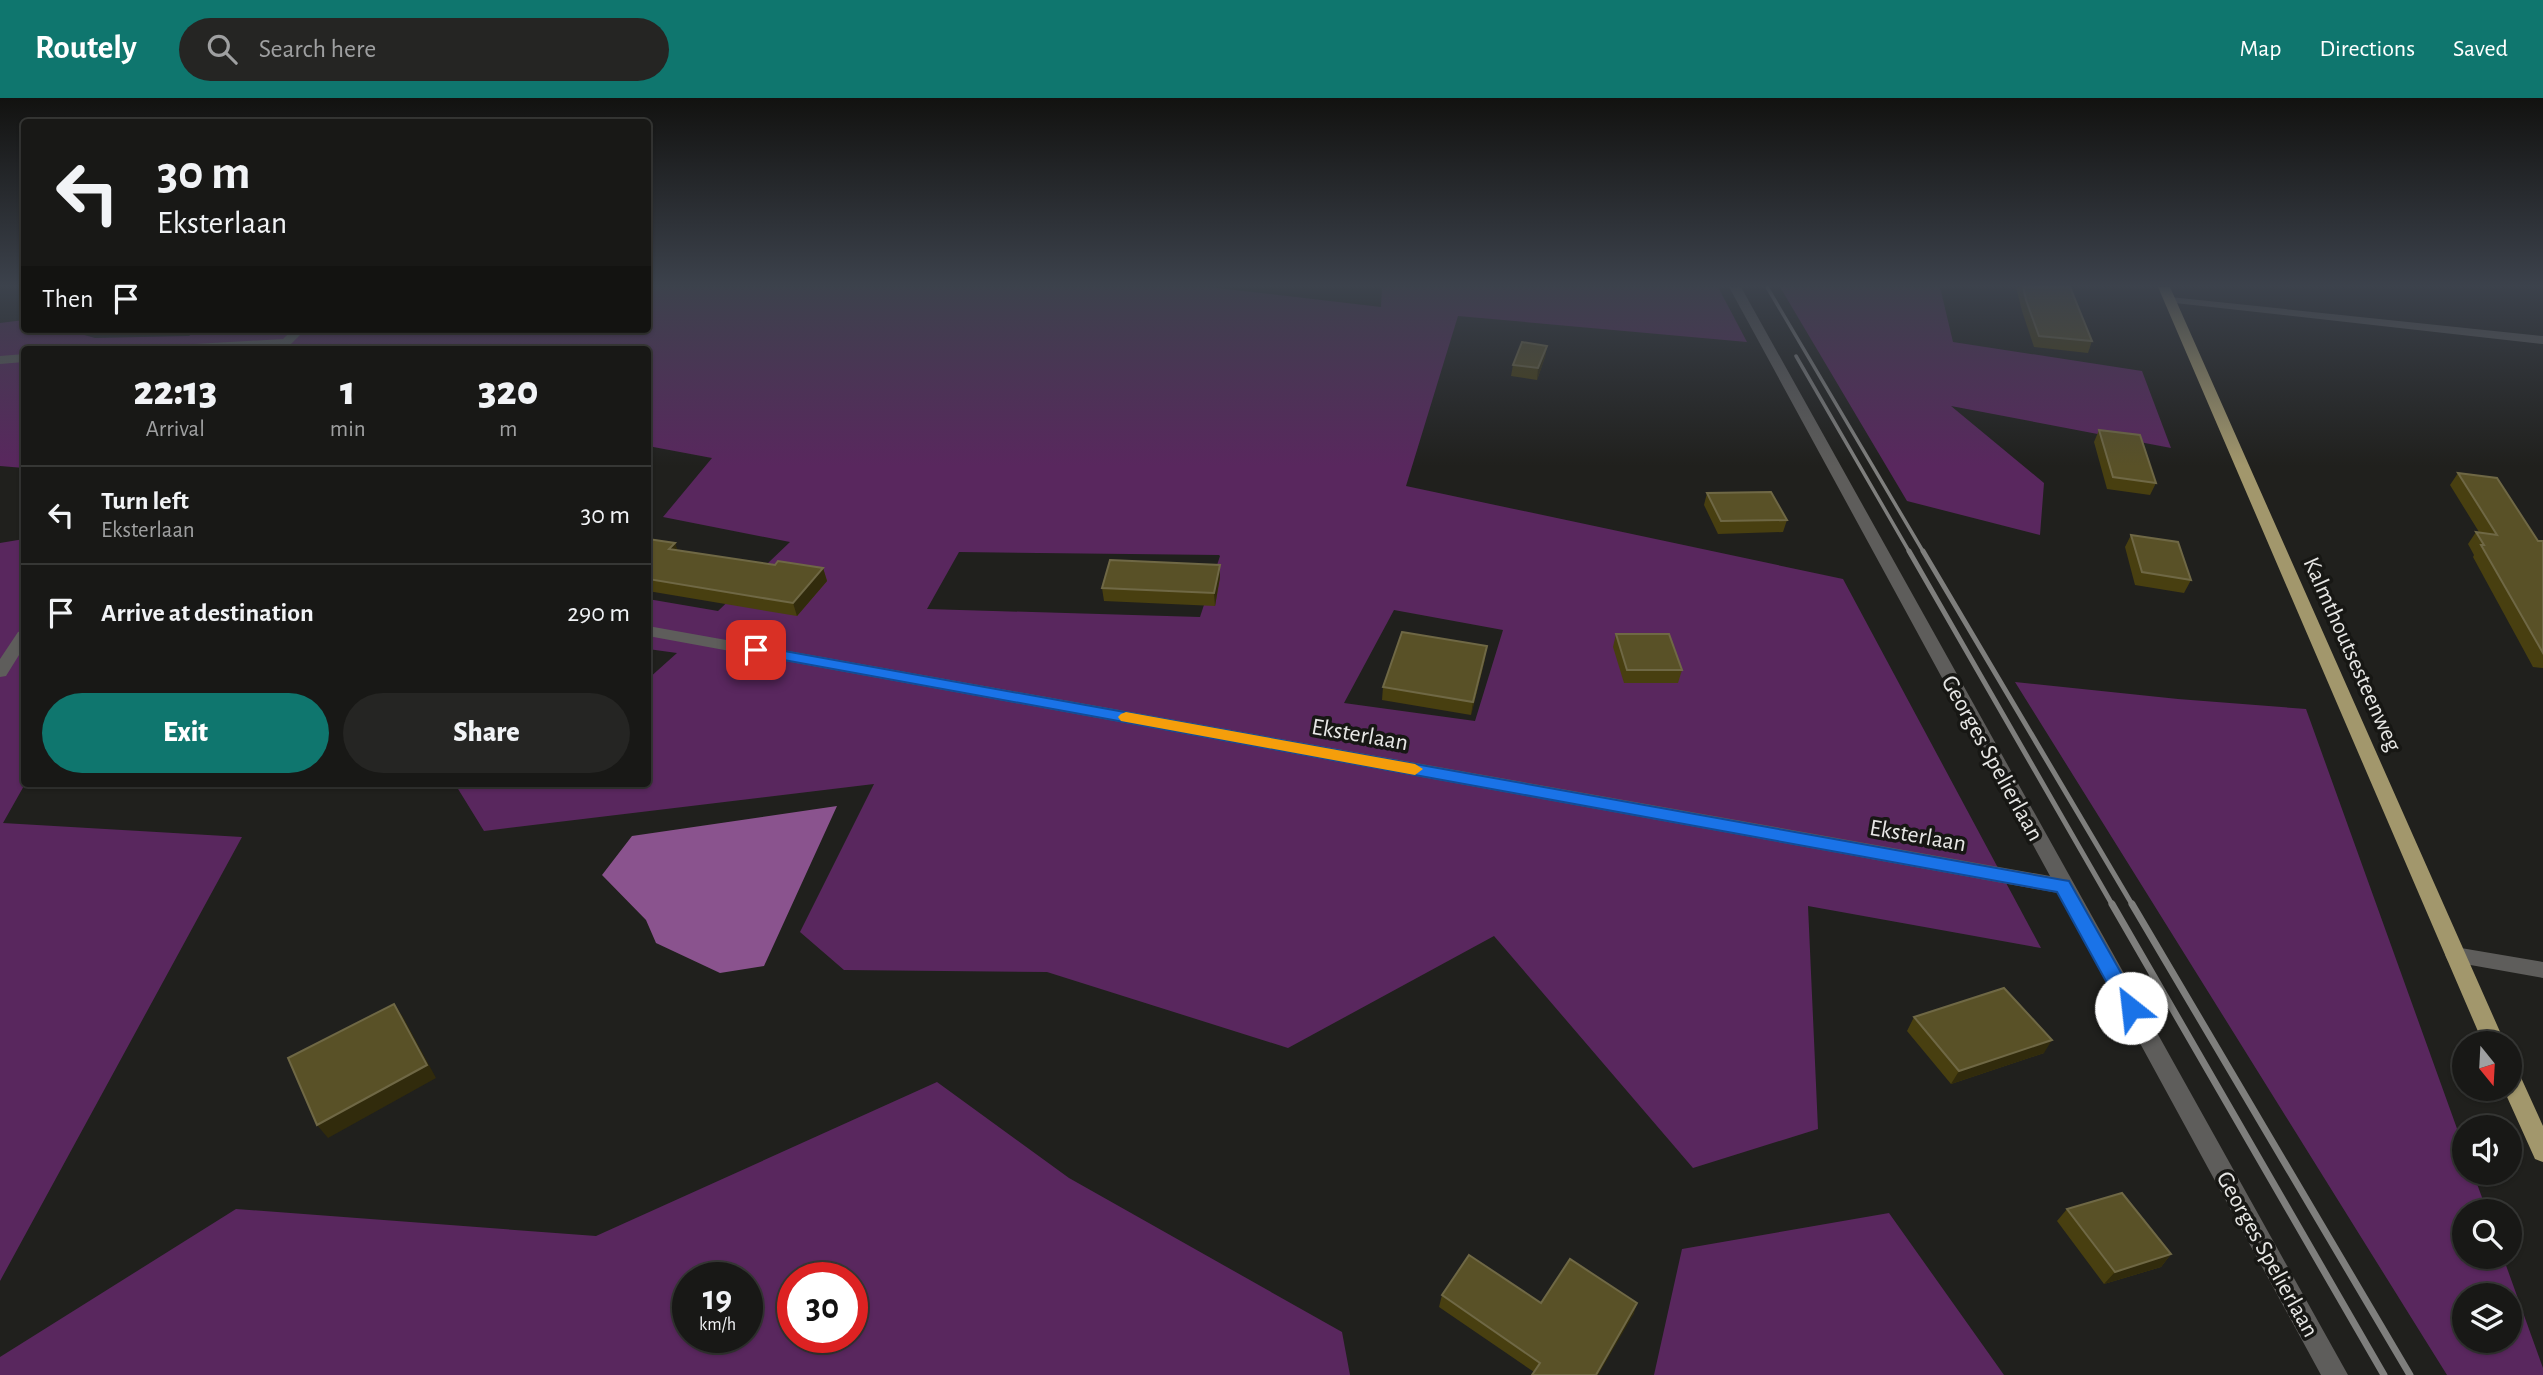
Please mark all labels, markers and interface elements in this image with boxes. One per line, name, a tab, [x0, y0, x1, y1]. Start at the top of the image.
search box	[179, 18, 669, 81]
icon: search	[203, 30, 241, 68]
text: Routely	[35, 32, 137, 65]
text: Search here	[259, 36, 376, 62]
text: Map	[2239, 37, 2281, 61]
text: Directions	[2319, 37, 2415, 61]
text: Saved	[2453, 37, 2508, 61]
icon: left	[42, 147, 133, 238]
text: 30 m	[157, 149, 251, 198]
text: Eksterlaan	[157, 207, 287, 239]
icon: arrive	[107, 280, 145, 318]
text: Then	[42, 286, 93, 312]
text: 22:13	[134, 370, 217, 412]
text: 1	[340, 370, 355, 412]
text: 320	[478, 370, 538, 412]
text: Arrival	[146, 418, 205, 441]
text: min	[330, 418, 366, 441]
text: m	[499, 418, 517, 441]
text: Turn left	[101, 488, 189, 514]
icon: left	[42, 496, 80, 534]
text: 30 m	[580, 502, 630, 528]
text: Eksterlaan	[101, 519, 195, 542]
street label: Kalmthoutsesteenweg	[2299, 554, 2406, 755]
icon: arrive	[42, 594, 80, 632]
text: Arrive at destination	[101, 600, 314, 626]
text: 290 m	[567, 600, 630, 626]
pin	[726, 620, 786, 680]
icon: arrive	[737, 631, 775, 669]
street label: Georges Spelierlaan	[1937, 672, 2048, 845]
button: Exit	[42, 693, 329, 773]
button: Share	[343, 693, 630, 773]
street label: Eksterlaan	[1310, 715, 1410, 755]
street label: Eksterlaan	[1868, 816, 1968, 856]
position arrow	[2094, 971, 2168, 1045]
north arrow	[2452, 1031, 2522, 1101]
map controls	[2452, 1031, 2522, 1353]
button: sound	[2452, 1115, 2522, 1185]
street label: Georges Spelierlaan	[2212, 1168, 2323, 1341]
button: search	[2452, 1199, 2522, 1269]
speed limit sign: 30	[777, 1262, 868, 1353]
text: 19	[703, 1281, 732, 1316]
button: layers	[2452, 1283, 2522, 1353]
text: km/h	[699, 1316, 736, 1334]

